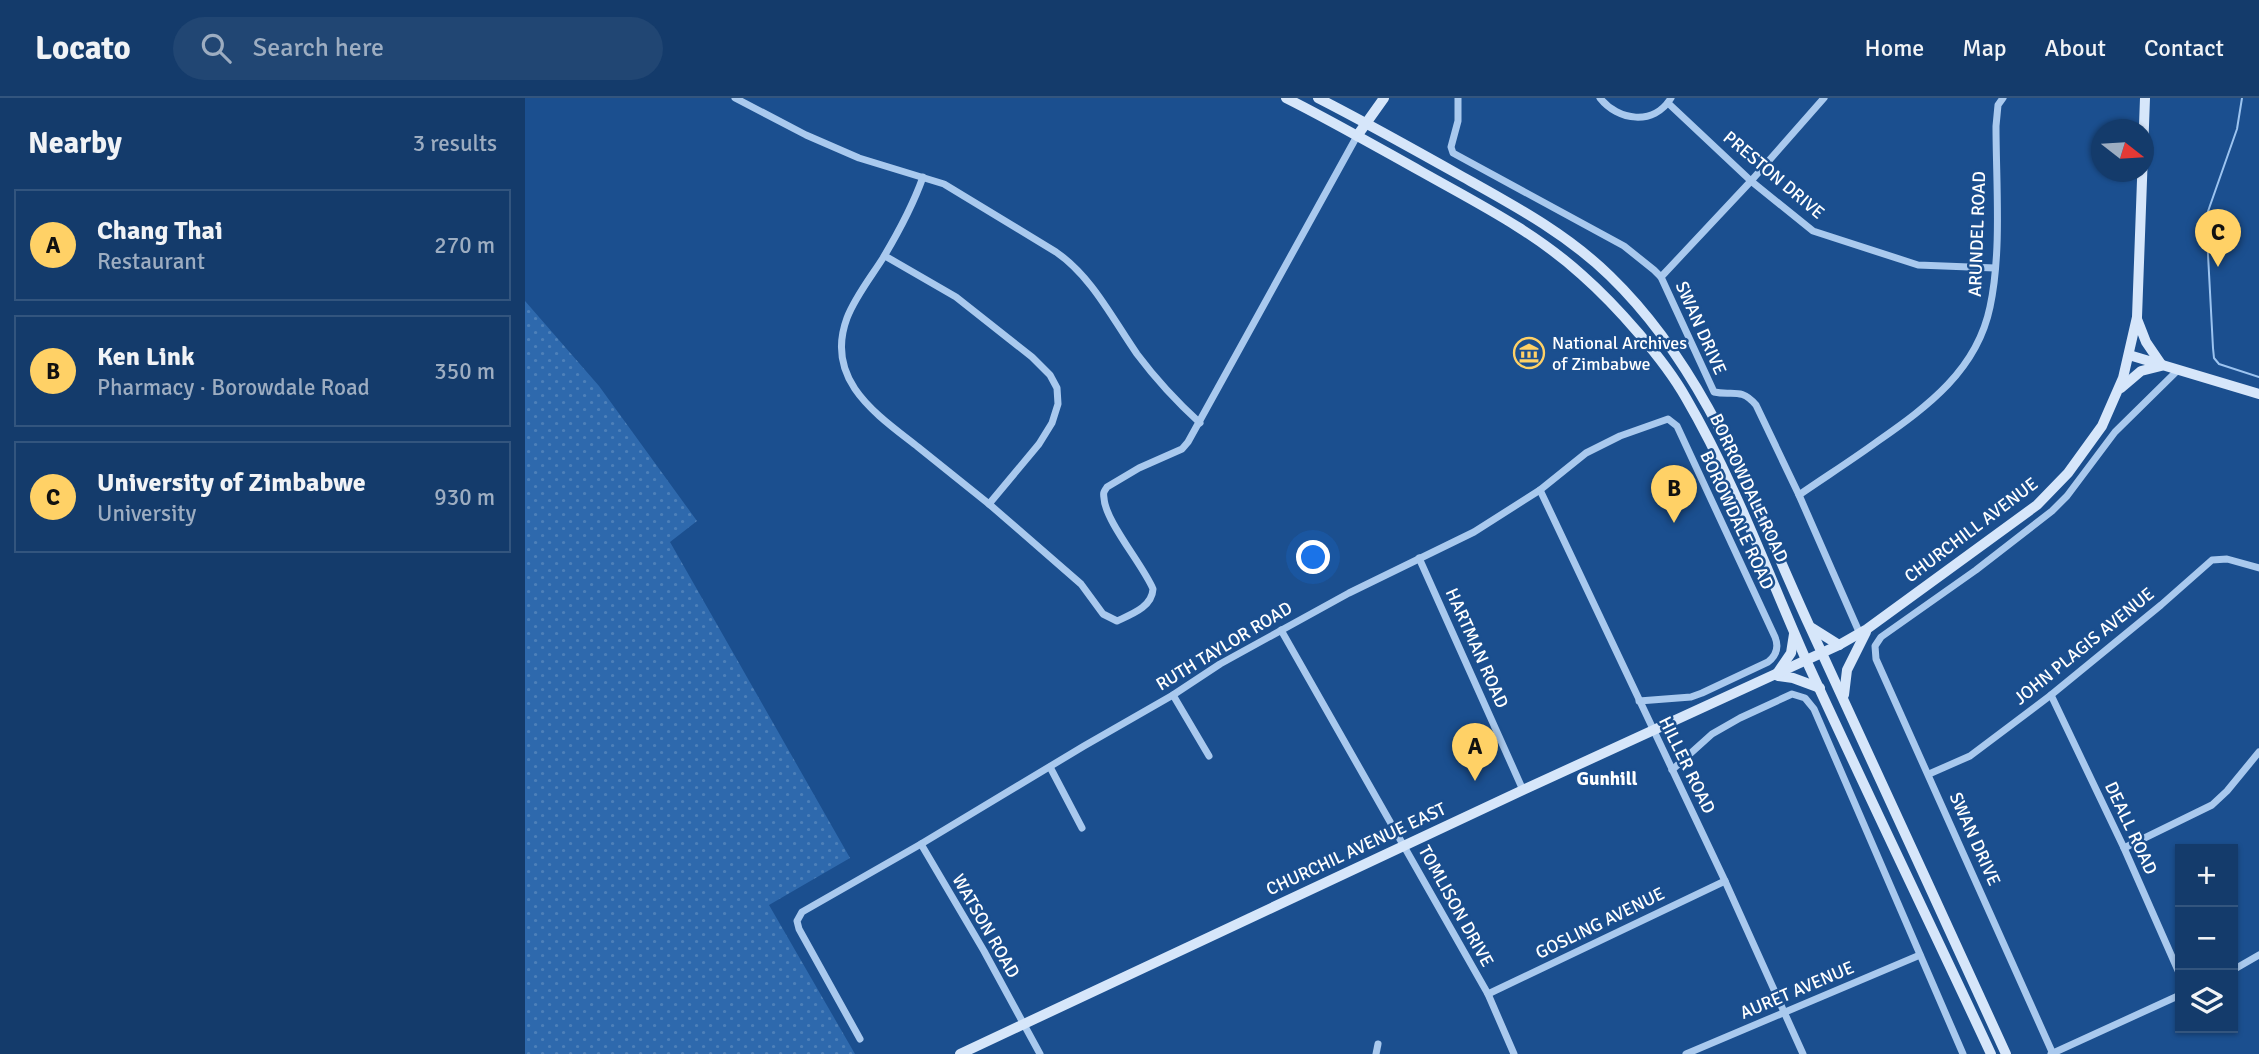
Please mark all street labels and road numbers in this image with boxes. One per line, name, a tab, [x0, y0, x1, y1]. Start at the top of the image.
street label: PRESTON DRIVE	[1719, 126, 1829, 224]
street label: ARUNDEL ROAD	[1964, 171, 1990, 297]
street label: SWAN DRIVE	[1671, 278, 1731, 378]
street label: BORROWDALE ROAD	[1705, 410, 1793, 566]
street label: BOROWDALE ROAD	[1695, 447, 1779, 593]
street label: CHURCHILL AVENUE	[1900, 473, 2042, 587]
street label: JOHN PLAGIS AVENUE	[2009, 583, 2159, 709]
street label: HARTMAN ROAD	[1441, 585, 1513, 711]
street label: RUTH TAYLOR ROAD	[1152, 597, 1296, 695]
street label: HILLER ROAD	[1654, 713, 1720, 817]
street label: DEALL ROAD	[2100, 778, 2162, 878]
street label: SWAN DRIVE	[1945, 789, 2005, 889]
street label: CHURCHIL AVENUE EAST	[1263, 798, 1449, 900]
street label: TOMLISON DRIVE	[1414, 841, 1498, 971]
street label: WATSON ROAD	[947, 870, 1025, 982]
street label: GOSLING AVENUE	[1532, 882, 1668, 964]
street label: AURET AVENUE	[1737, 956, 1857, 1024]

